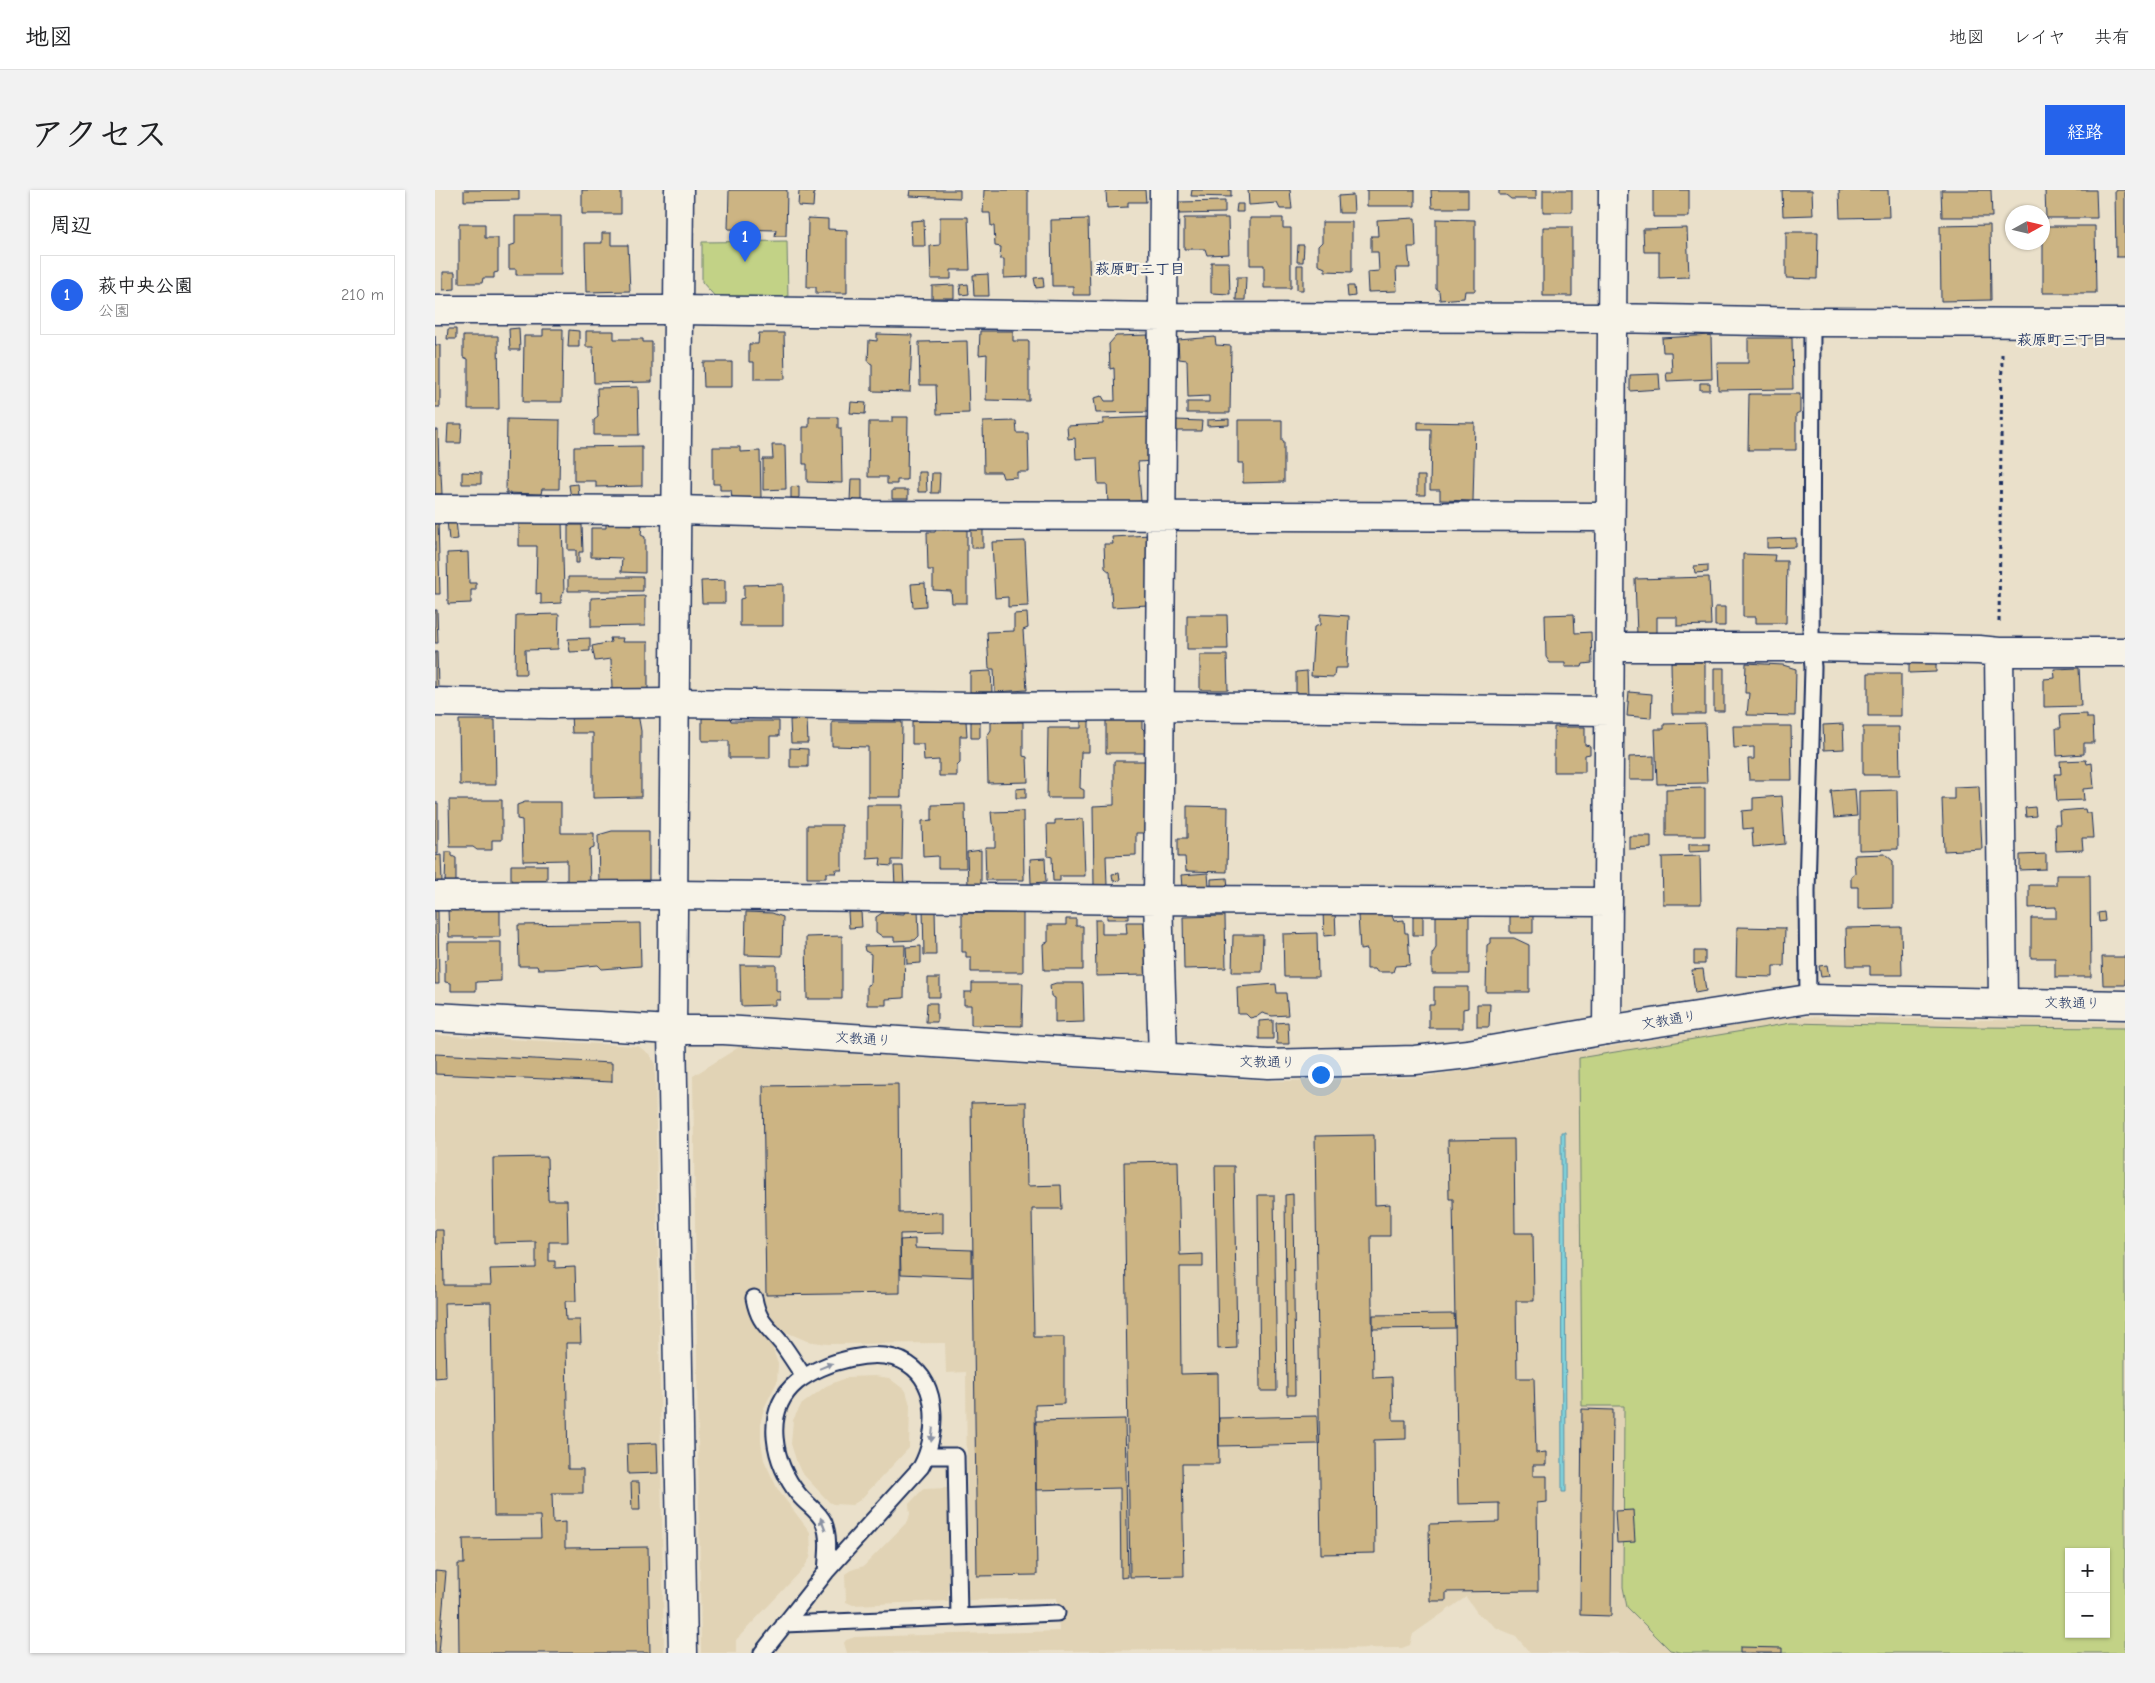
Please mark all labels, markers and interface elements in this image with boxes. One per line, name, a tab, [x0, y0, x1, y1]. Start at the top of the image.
text: 地図	[25, 23, 73, 51]
text: 地図	[1949, 27, 1985, 48]
text: レイヤ	[2013, 27, 2066, 48]
text: 共有	[2094, 27, 2130, 48]
button: 経路	[2045, 105, 2125, 155]
text: アクセス	[30, 114, 168, 155]
north arrow	[2005, 205, 2050, 250]
text: 周辺	[50, 213, 92, 237]
pin: 1	[729, 221, 761, 262]
district label: 萩原町二丁目	[1095, 260, 1185, 278]
text: 萩中央公園	[98, 275, 193, 297]
text: 1	[64, 286, 70, 304]
text: 210 m	[341, 286, 384, 304]
text: 公園	[98, 302, 130, 320]
district label: 萩原町三丁目	[2017, 331, 2107, 349]
street label: 文教通り	[2044, 994, 2100, 1012]
street label: 文教通り	[1640, 1007, 1698, 1033]
street label: 文教通り	[834, 1029, 892, 1049]
street label: 文教通り	[1239, 1053, 1295, 1071]
your location	[1308, 1062, 1334, 1088]
one-way arrow	[819, 1361, 833, 1369]
one-way arrow	[928, 1427, 936, 1443]
one-way arrow	[818, 1517, 826, 1531]
map controls	[2065, 1548, 2110, 1638]
button: +	[2065, 1548, 2110, 1593]
button: −	[2065, 1593, 2110, 1638]

